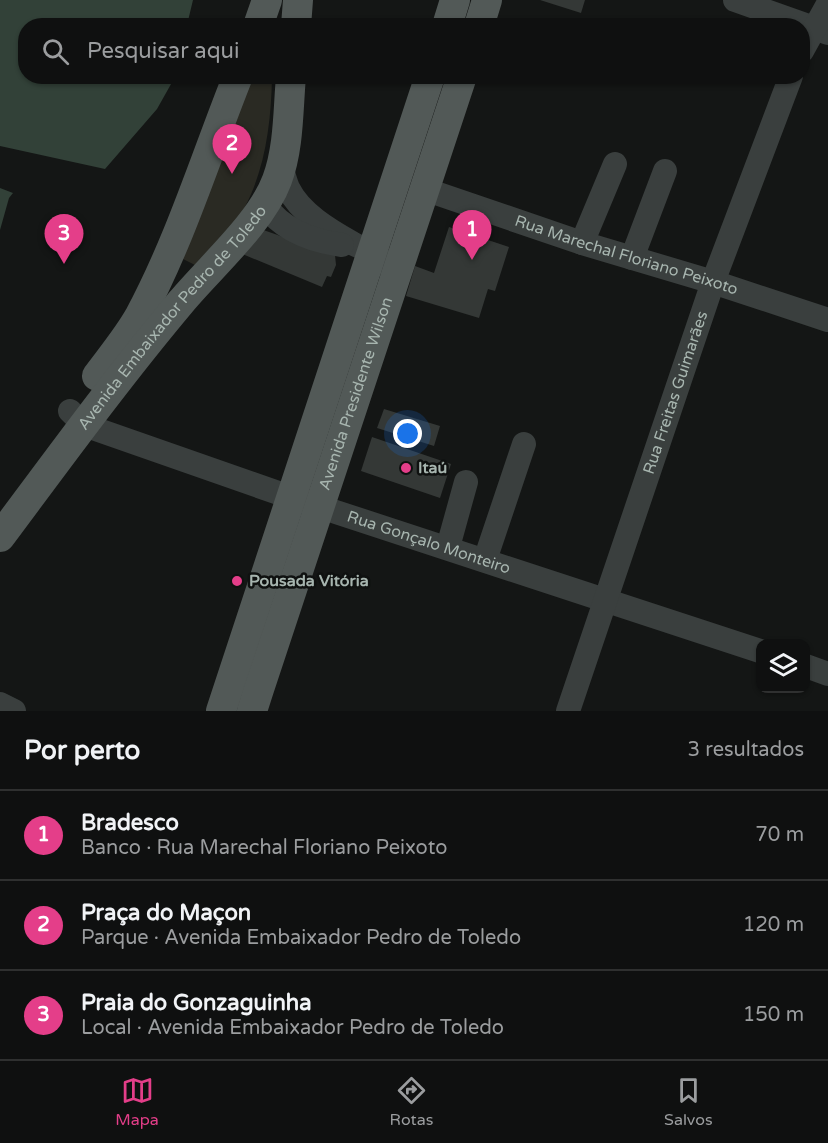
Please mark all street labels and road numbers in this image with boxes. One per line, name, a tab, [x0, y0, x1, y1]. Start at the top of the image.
street label: Avenida Embaixador Pedro de Toledo	[73, 202, 271, 434]
street label: Rua Marechal Floriano Peixoto	[512, 211, 741, 300]
street label: Avenida Presidente Wilson	[315, 295, 397, 493]
street label: Rua Freitas Guimarães	[639, 308, 712, 477]
street label: Rua Gonçalo Monteiro	[345, 506, 513, 579]

